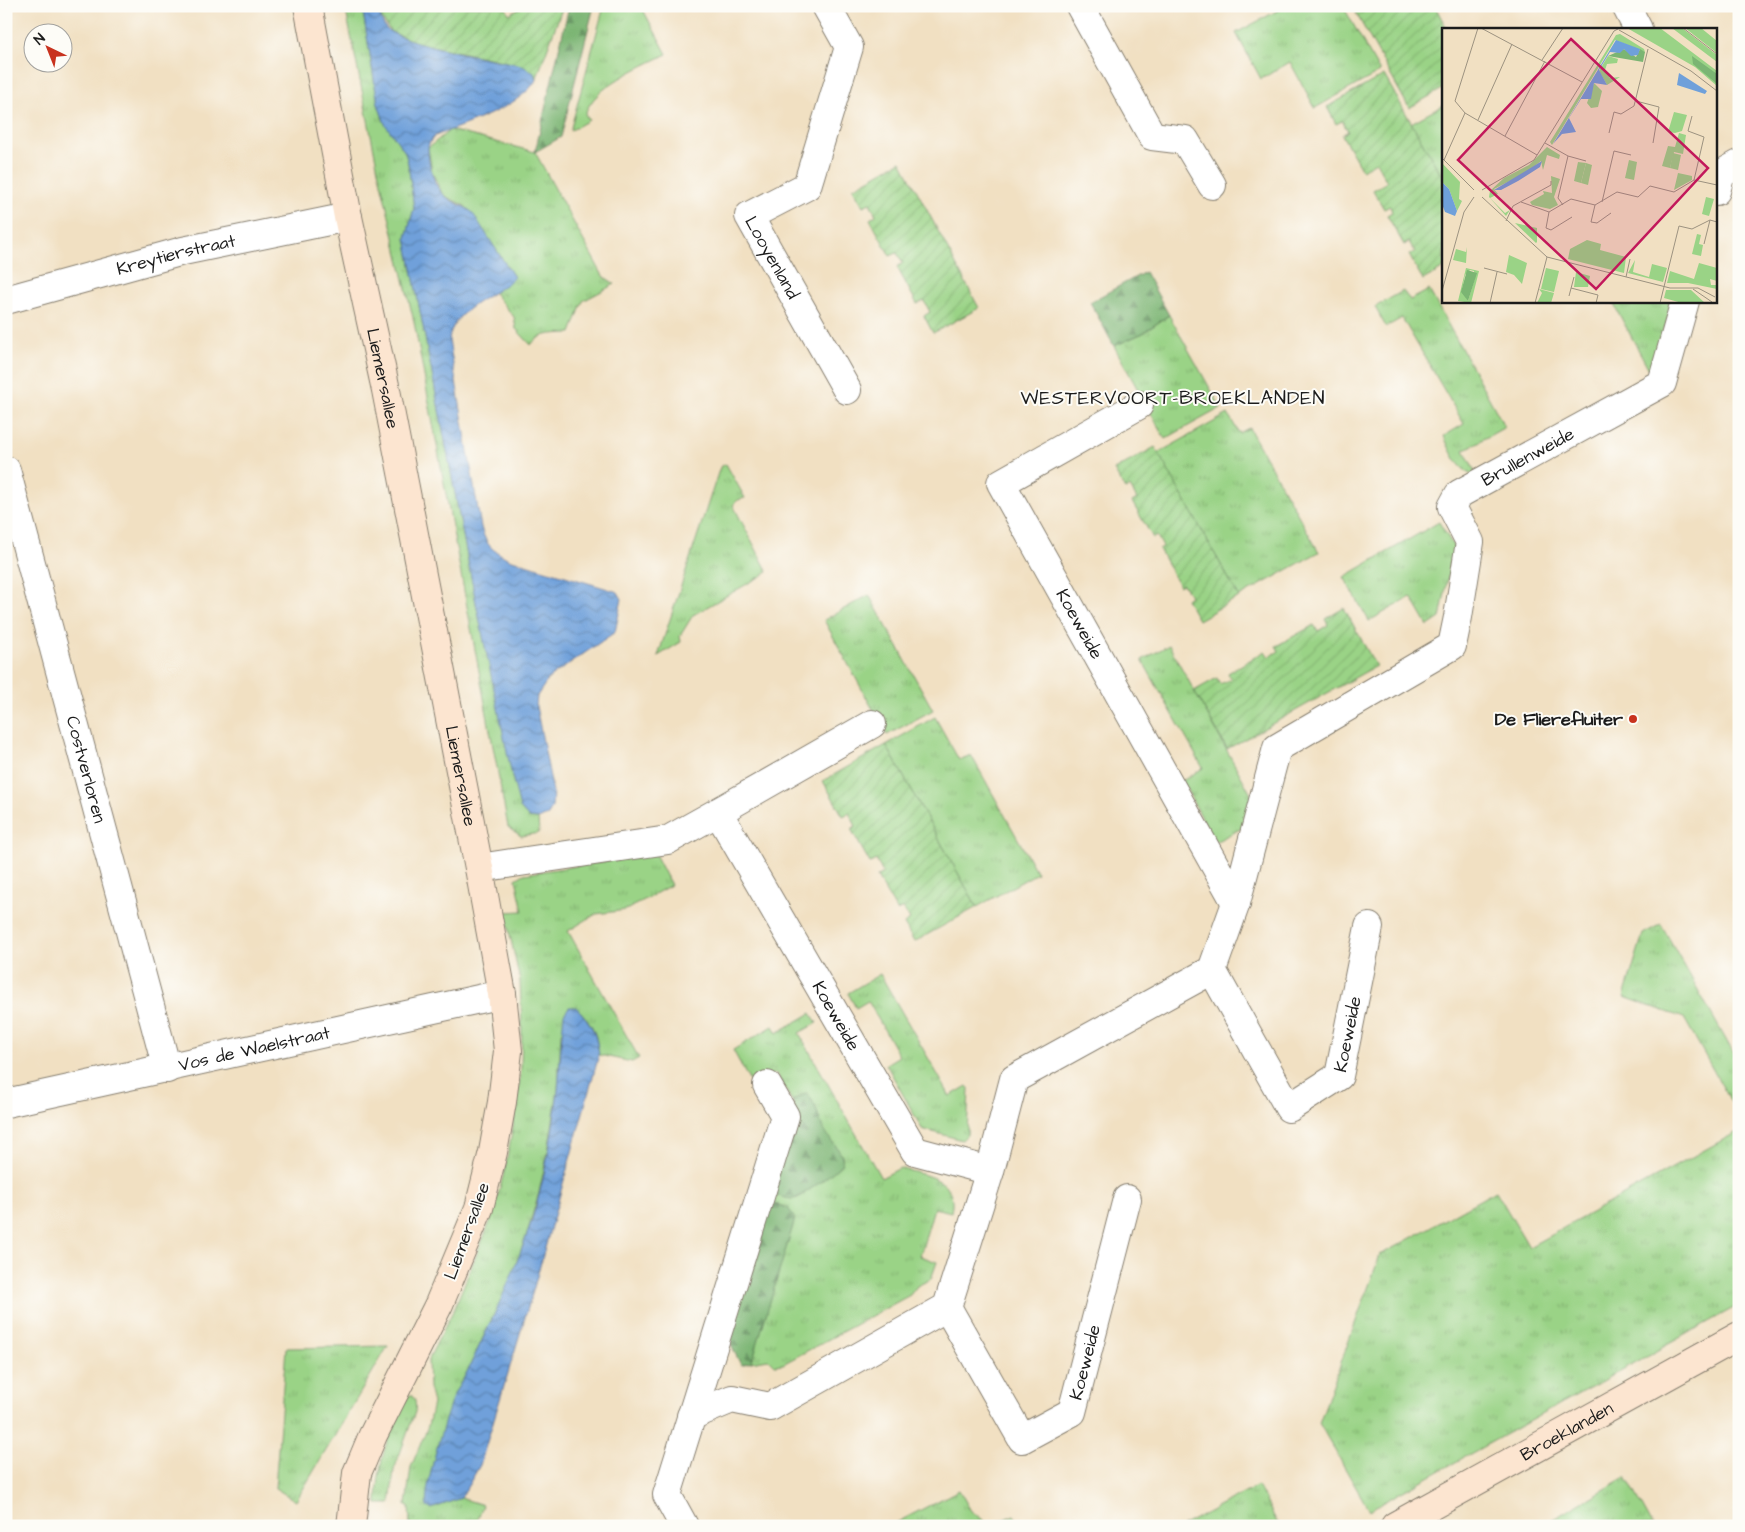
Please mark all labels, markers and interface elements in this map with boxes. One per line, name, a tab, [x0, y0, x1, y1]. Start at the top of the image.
north arrow	[22, 22, 72, 72]
inset map	[1442, 28, 1718, 302]
text: N	[30, 29, 50, 50]
street label: Looyenland	[739, 211, 806, 303]
street label: Kreytierstraat	[113, 228, 239, 281]
street label: Liemersallee	[360, 326, 406, 431]
district label: WESTERVOORT-BROEKLANDEN	[1021, 385, 1325, 412]
street label: Brullenweide	[1477, 421, 1579, 492]
street label: Koeweide	[1050, 584, 1110, 664]
place label: De Flierefluiter	[1495, 707, 1623, 732]
street label: Costverloren	[60, 713, 113, 826]
marker: De Flierefluiter	[1627, 713, 1639, 725]
street label: Liemersallee	[439, 723, 483, 829]
street label: Koeweide	[806, 976, 867, 1055]
street label: Koeweide	[1328, 994, 1367, 1074]
street label: Vos de Waelstraat	[176, 1020, 333, 1077]
street label: Liemersallee	[438, 1179, 496, 1283]
street label: Koeweide	[1063, 1322, 1107, 1403]
street label: Broeklanden	[1516, 1395, 1618, 1467]

